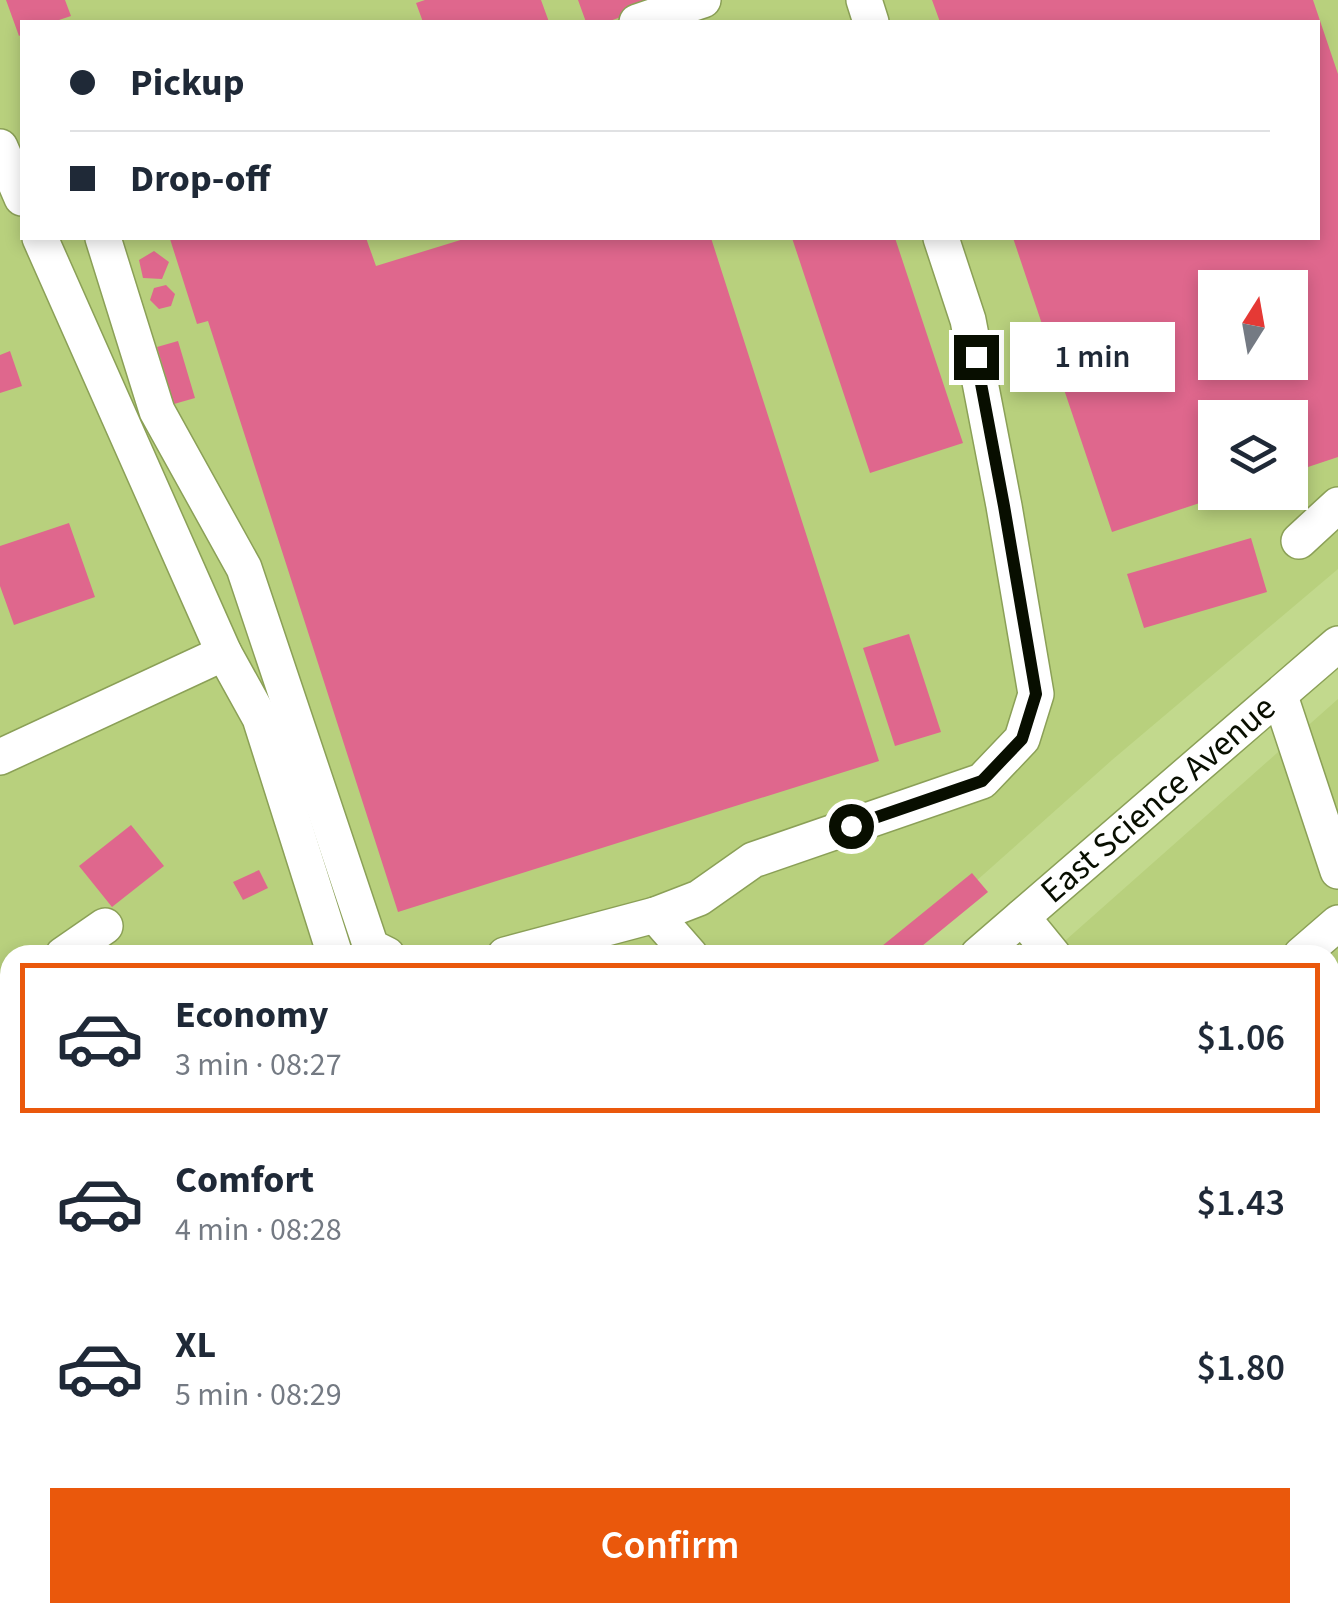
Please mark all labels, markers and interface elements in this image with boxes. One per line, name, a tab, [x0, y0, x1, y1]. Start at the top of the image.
text: Pickup	[130, 56, 244, 110]
text: Drop-off	[130, 152, 270, 206]
north arrow	[1198, 270, 1308, 380]
map controls	[1198, 270, 1308, 510]
callout: 1 min	[1011, 322, 1176, 392]
text: 1 min	[1054, 334, 1131, 380]
route end	[954, 335, 999, 380]
button: layers	[1198, 400, 1308, 510]
street label: East Science Avenue	[1030, 684, 1287, 915]
route start	[829, 804, 874, 849]
text: Economy	[175, 988, 328, 1042]
icon: car	[55, 993, 145, 1083]
text: $1.06	[1197, 1011, 1285, 1065]
text: 3 min · 08:27	[175, 1042, 342, 1088]
text: Comfort	[175, 1153, 314, 1207]
icon: car	[55, 1158, 145, 1248]
text: $1.43	[1197, 1176, 1285, 1230]
text: 4 min · 08:28	[175, 1207, 342, 1253]
text: XL	[175, 1318, 216, 1372]
icon: car	[55, 1323, 145, 1413]
text: $1.80	[1197, 1341, 1285, 1395]
text: 5 min · 08:29	[175, 1372, 342, 1418]
button: Confirm	[50, 1488, 1290, 1603]

